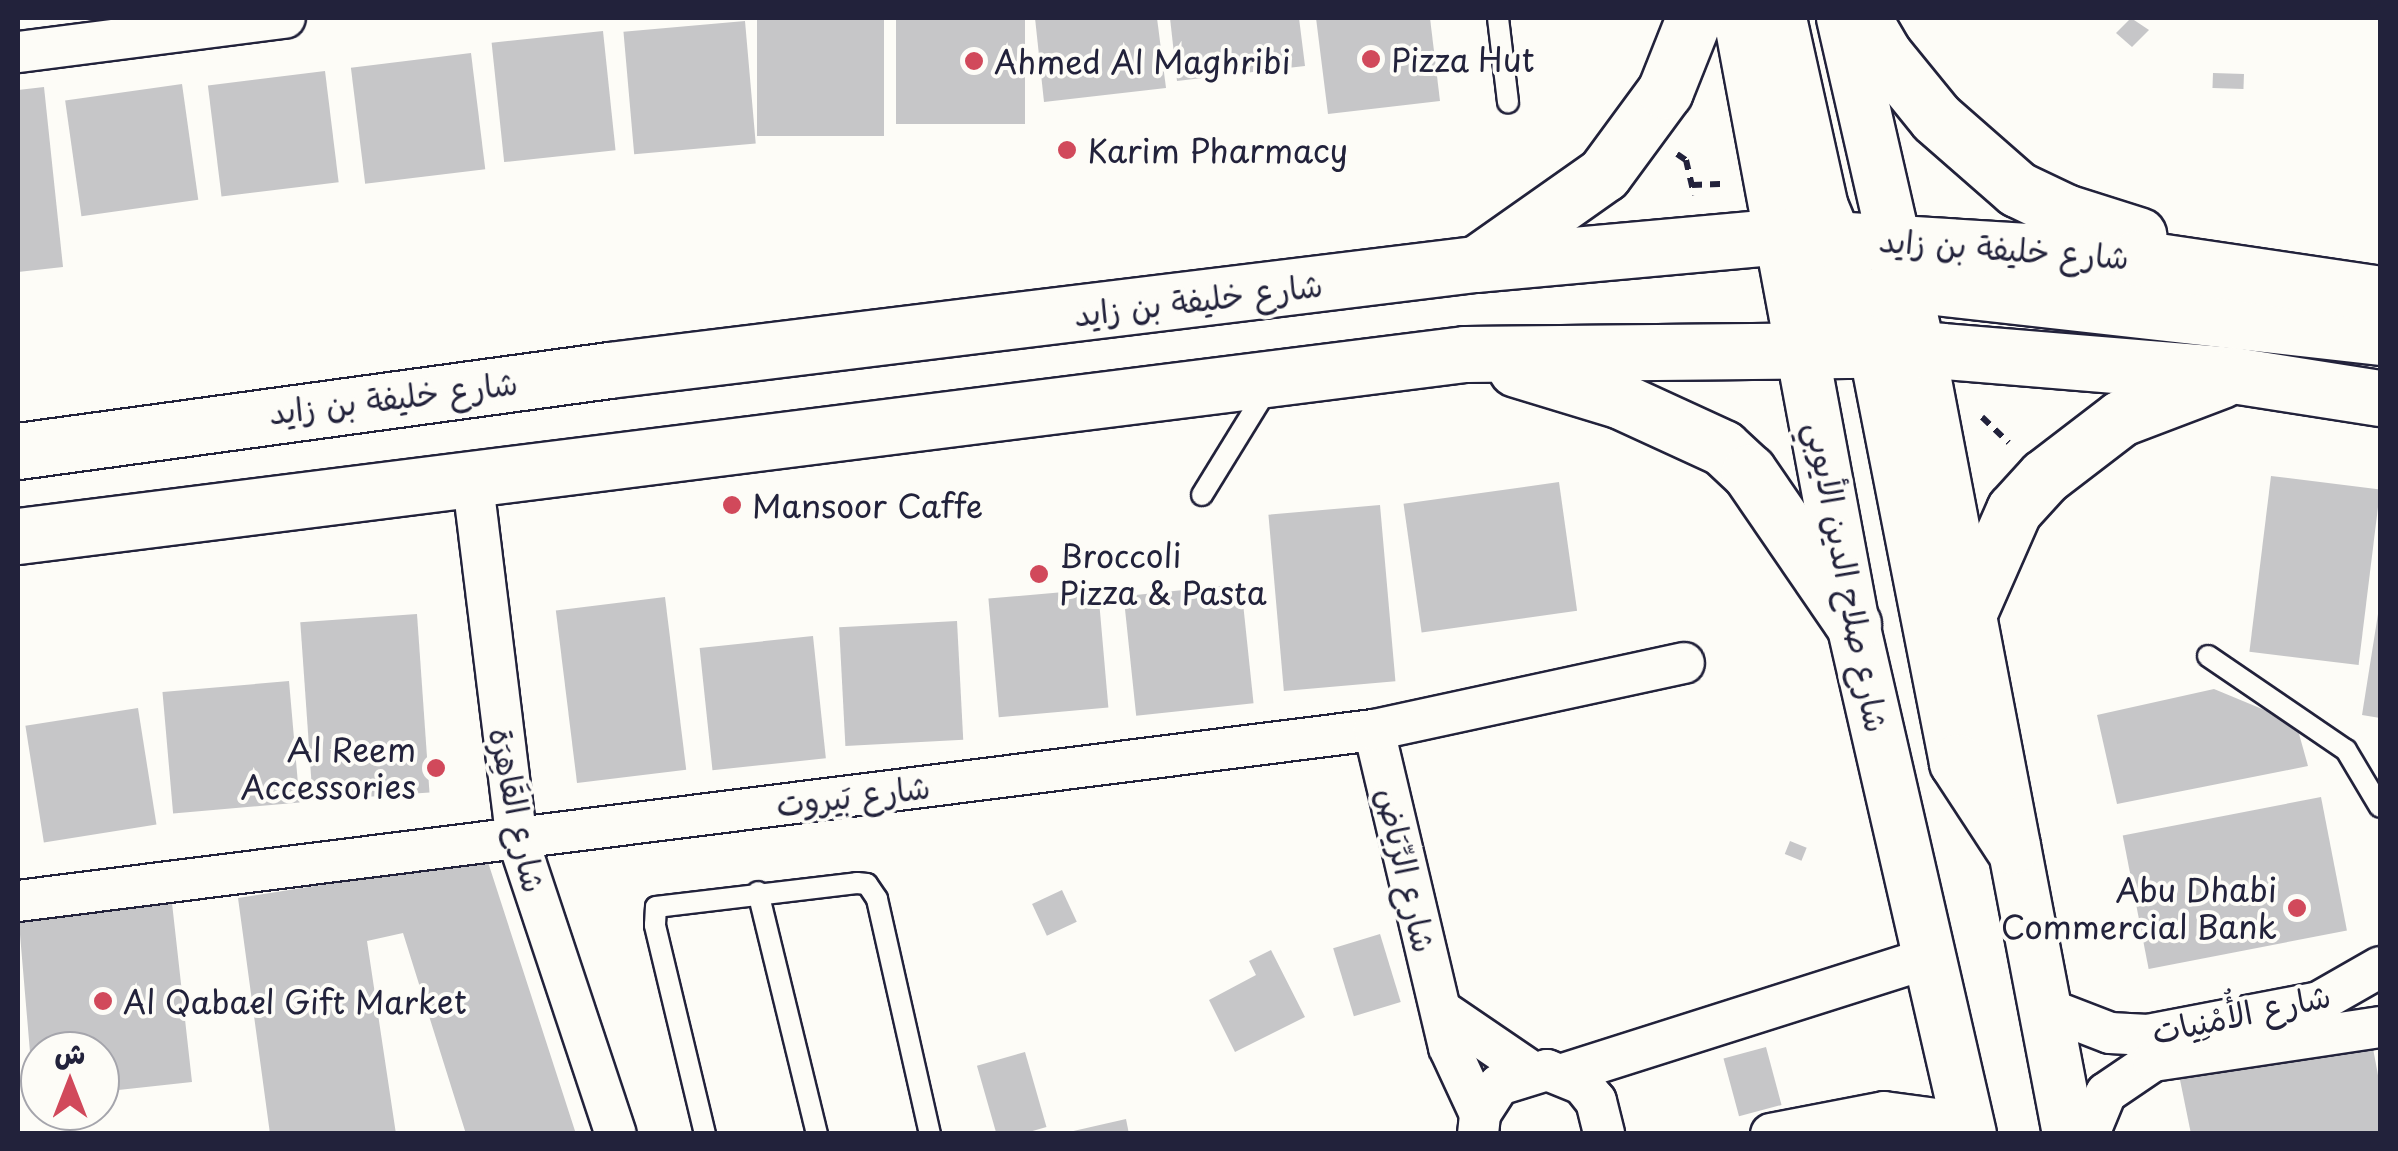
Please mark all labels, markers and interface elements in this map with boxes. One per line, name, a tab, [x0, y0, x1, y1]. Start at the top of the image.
place label: Pizza Hut	[1391, 40, 1537, 78]
place label: Ahmed Al Maghribi	[994, 42, 1294, 80]
marker: Pizza Hut	[1360, 48, 1382, 70]
marker: Ahmed Al Maghribi	[963, 50, 985, 72]
place label: Karim Pharmacy	[1087, 131, 1349, 169]
marker: Karim Pharmacy	[1056, 139, 1078, 161]
street label: شارع خليفة بن زايد	[1878, 220, 2130, 276]
street label: شارع خليفة بن زايد	[1071, 265, 1325, 333]
street label: شارع خليفة بن زايد	[266, 363, 520, 431]
street label: شارع صلاح الدين الأيوبي	[1799, 419, 1897, 735]
place label: Mansoor Caffe	[752, 486, 983, 524]
marker: Mansoor Caffe	[721, 494, 743, 516]
place label: Broccoli Pizza & Pasta	[1059, 537, 1269, 612]
marker: Broccoli Pizza & Pasta	[1028, 563, 1050, 585]
street label: شارع القَاهِرَة	[482, 724, 554, 896]
place label: Al Reem Accessories	[241, 731, 416, 806]
marker: Al Reem Accessories	[425, 757, 447, 779]
street label: شارع بَيروت	[774, 767, 932, 823]
street label: شارع الرِّيَاض	[1369, 784, 1445, 956]
place label: Abu Dhabi Commercial Bank	[2000, 871, 2277, 946]
marker: Abu Dhabi Commercial Bank	[2286, 897, 2308, 919]
street label: شارع الأُمْنِيات	[2148, 975, 2334, 1051]
place label: Al Qabael Gift Market	[123, 982, 471, 1020]
marker: Al Qabael Gift Market	[92, 990, 114, 1012]
north arrow	[20, 1031, 120, 1131]
text: ش	[55, 1031, 85, 1074]

